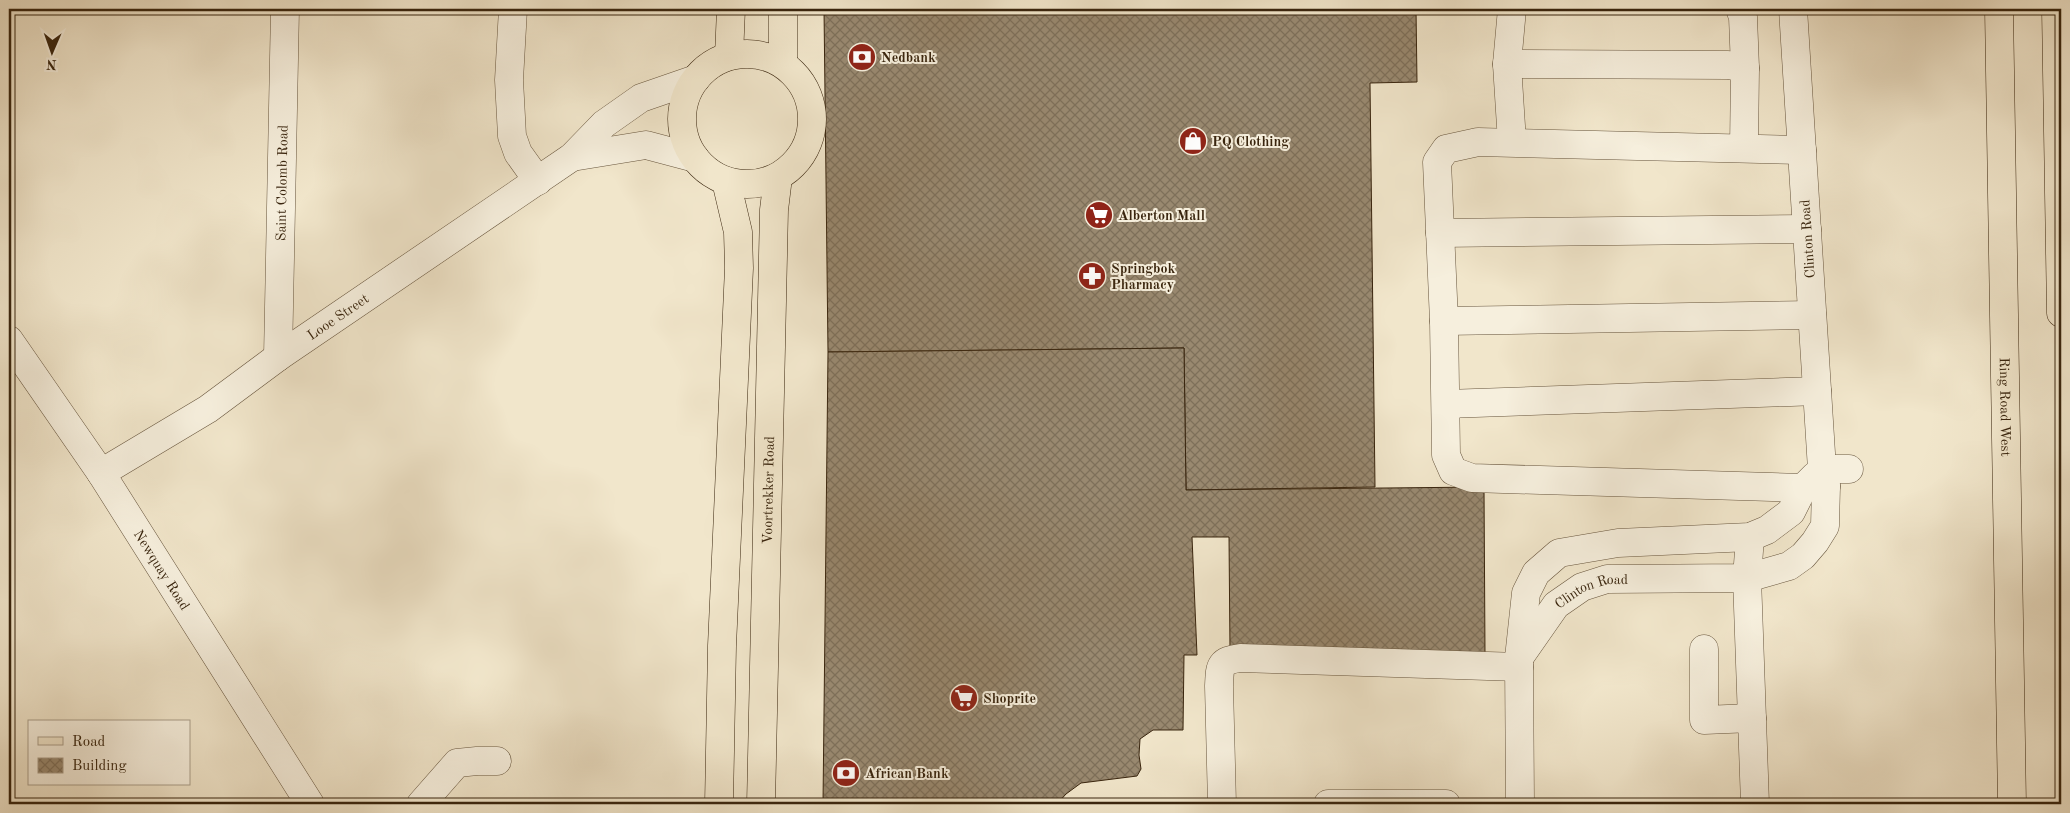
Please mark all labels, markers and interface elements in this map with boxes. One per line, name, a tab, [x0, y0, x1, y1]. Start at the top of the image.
north arrow	[28, 28, 78, 78]
bank icon: Nedbank	[847, 42, 877, 72]
place label: Nedbank	[881, 51, 936, 65]
text: N	[46, 57, 57, 71]
street label: Saint Colomb Road	[274, 125, 291, 241]
shop icon: PQ Clothing	[1178, 126, 1208, 156]
place label: PQ Clothing	[1212, 135, 1289, 149]
street label: Clinton Road	[1798, 199, 1818, 279]
supermarket icon: Alberton Mall	[1084, 200, 1114, 230]
place label: Alberton Mall	[1118, 209, 1205, 223]
pharmacy icon: Springbok Pharmacy	[1077, 261, 1107, 291]
place label: Springbok Pharmacy	[1111, 262, 1176, 292]
street label: Looe Street	[305, 292, 371, 343]
street label: Ring Road West	[1997, 357, 2012, 457]
street label: Voortrekker Road	[761, 436, 777, 544]
street label: Newquay Road	[131, 528, 192, 613]
street label: Clinton Road	[1552, 573, 1628, 612]
supermarket icon: Shoprite	[949, 683, 979, 713]
place label: Shoprite	[983, 692, 1036, 706]
legend	[28, 720, 190, 786]
text: Road	[72, 735, 106, 750]
bank icon: African Bank	[831, 758, 861, 788]
text: Building	[72, 759, 127, 774]
place label: African Bank	[865, 767, 949, 781]

